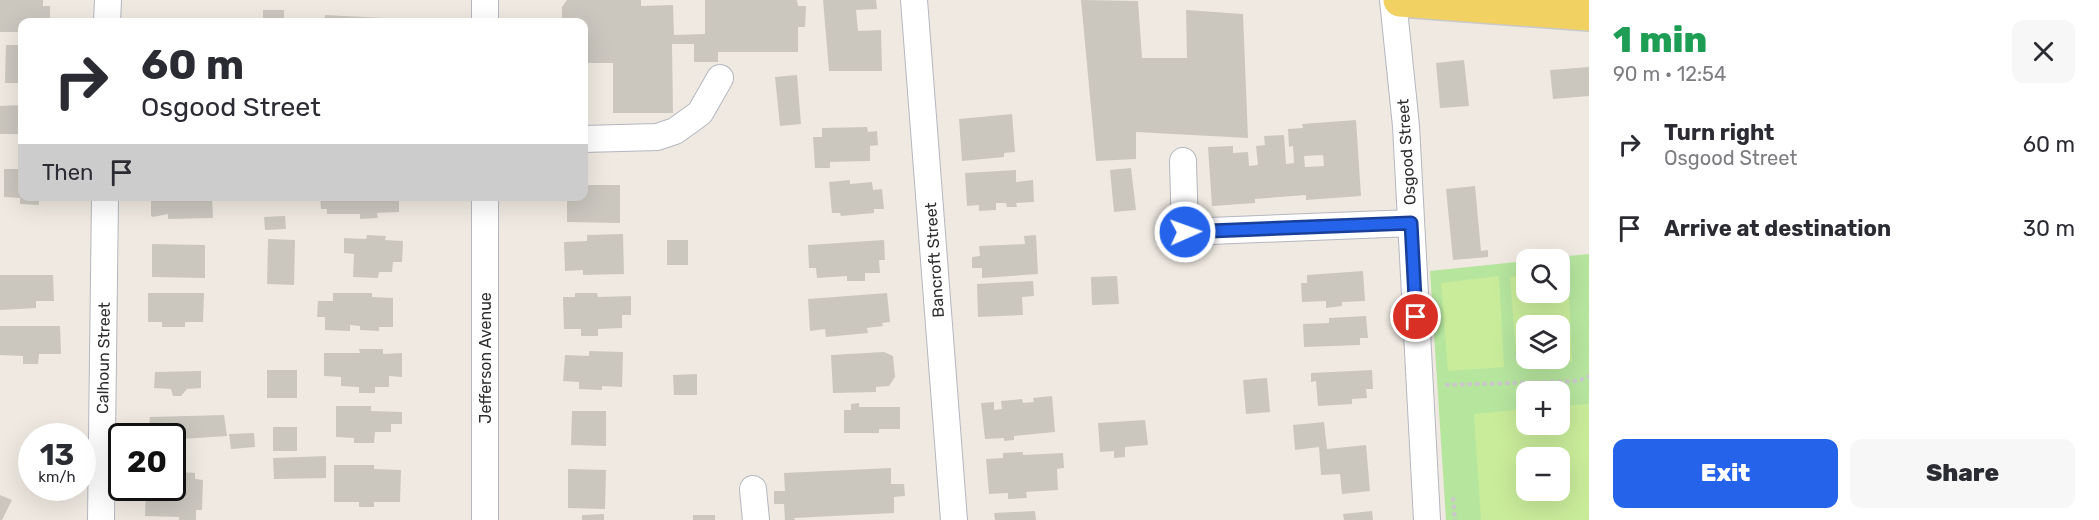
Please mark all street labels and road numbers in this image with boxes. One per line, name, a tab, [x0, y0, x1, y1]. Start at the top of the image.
street label: Osgood Street	[1393, 98, 1420, 206]
street label: Bancroft Street	[921, 202, 948, 318]
street label: Jefferson Avenue	[476, 292, 495, 424]
street label: Calhoun Street	[93, 302, 114, 414]

